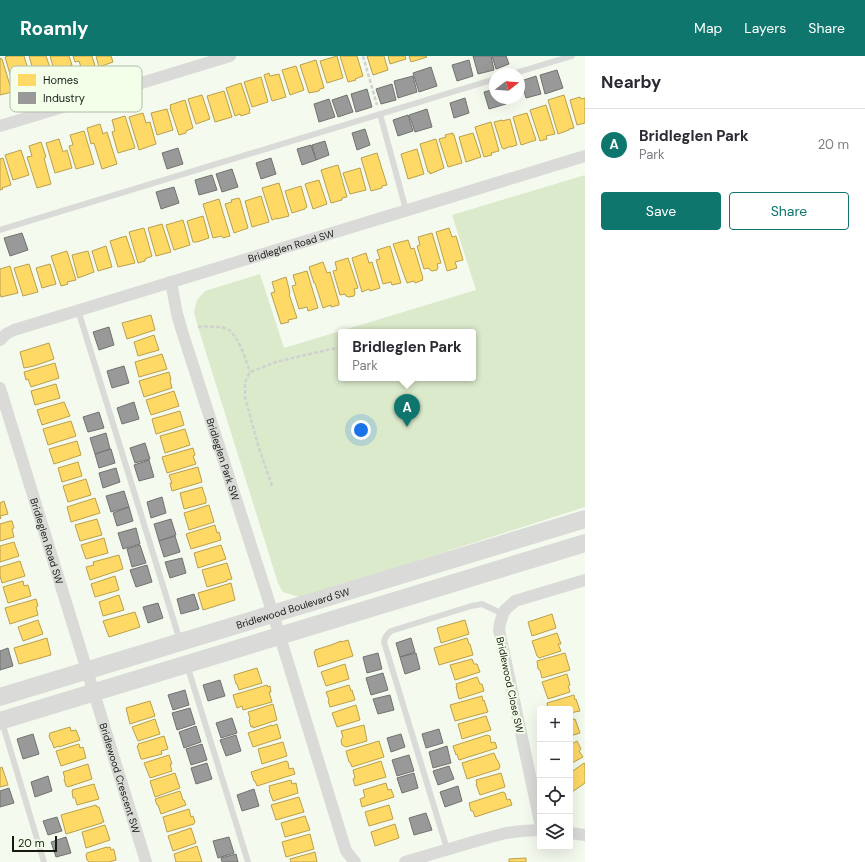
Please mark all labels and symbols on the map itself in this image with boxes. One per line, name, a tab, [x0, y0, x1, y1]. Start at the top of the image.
legend	[10, 66, 142, 112]
north arrow	[489, 68, 525, 104]
text: Homes	[43, 73, 79, 87]
text: Industry	[43, 91, 85, 105]
street label: Bridleglen Road SW	[246, 226, 336, 265]
pin: A	[394, 394, 420, 427]
street label: Bridleglen Park SW	[204, 416, 243, 502]
your location	[351, 420, 371, 440]
street label: Bridleglen Road SW	[28, 496, 67, 586]
street label: Bridlewood Boulevard SW	[234, 584, 351, 631]
street label: Bridlewood Close SW	[493, 636, 527, 735]
street label: Bridlewood Crescent SW	[97, 721, 143, 835]
scale bar	[12, 834, 57, 853]

